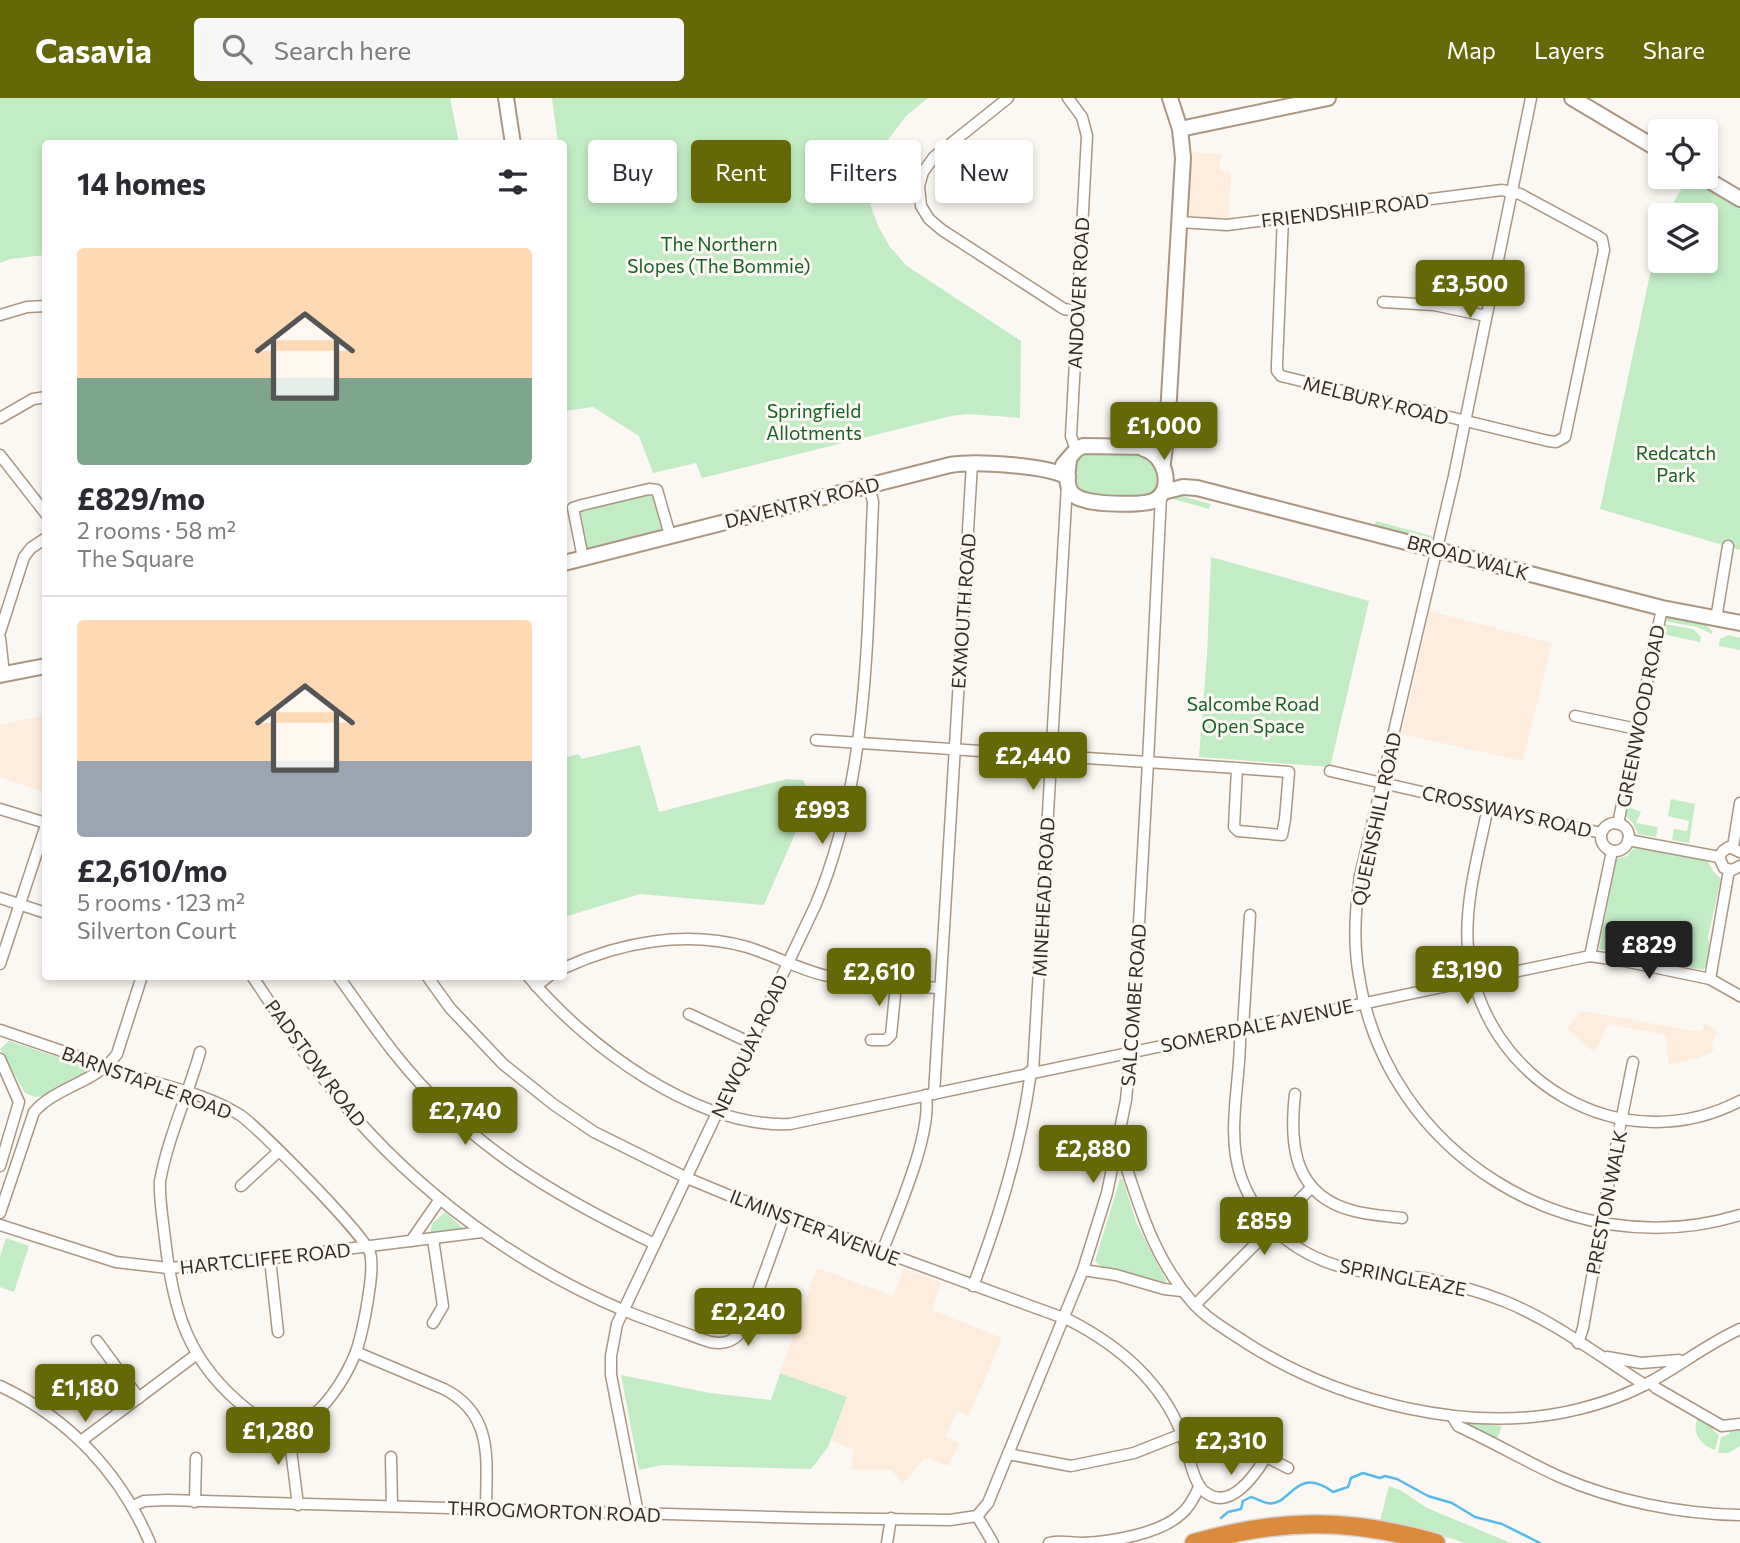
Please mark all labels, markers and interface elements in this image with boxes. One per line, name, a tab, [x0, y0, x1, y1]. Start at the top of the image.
search box	[194, 18, 684, 81]
text: Casavia	[35, 29, 152, 70]
icon: search	[218, 30, 256, 68]
text: Search here	[274, 34, 411, 65]
text: Map	[1447, 35, 1496, 64]
text: Layers	[1534, 35, 1605, 64]
text: Share	[1643, 35, 1705, 64]
map controls	[1648, 119, 1718, 273]
button: locate	[1648, 119, 1718, 189]
chip: Buy	[588, 140, 677, 203]
chip: Rent	[691, 140, 791, 203]
chip: Filters	[805, 140, 921, 203]
chip: New	[935, 140, 1033, 203]
icon: filters	[494, 163, 532, 201]
text: 14 homes	[77, 164, 206, 201]
street label: FRIENDSHIP ROAD	[1260, 188, 1430, 232]
button: layers	[1648, 203, 1718, 273]
street label: ANDOVER ROAD	[1063, 217, 1093, 369]
park label: The Northern Slopes (The Bommie)	[627, 232, 811, 277]
pin: £3,500	[1413, 260, 1527, 320]
text: £3,500	[1432, 269, 1508, 297]
icon: home	[242, 293, 368, 419]
street label: MELBURY ROAD	[1301, 371, 1451, 429]
park label: Springfield Allotments	[766, 399, 862, 444]
pin: £1,000	[1107, 402, 1221, 462]
text: £1,000	[1126, 411, 1202, 439]
park label: Redcatch Park	[1636, 441, 1716, 486]
street label: DAVENTRY ROAD	[722, 472, 882, 532]
text: £829/mo	[77, 479, 205, 516]
text: 2 rooms · 58 m²	[77, 516, 236, 544]
street label: BROAD WALK	[1405, 530, 1532, 584]
street label: EXMOUTH ROAD	[946, 532, 980, 690]
text: The Square	[77, 544, 194, 572]
street label: GREENWOOD ROAD	[1611, 623, 1669, 809]
icon: home	[242, 665, 368, 791]
park label: Salcombe Road Open Space	[1187, 692, 1319, 737]
street label: QUEENSHILL ROAD	[1346, 730, 1406, 908]
pin: £2,440	[976, 732, 1090, 792]
text: £2,440	[995, 741, 1071, 769]
street label: CROSSWAYS ROAD	[1420, 780, 1594, 842]
pin: £993	[781, 786, 863, 846]
text: £993	[794, 795, 850, 823]
street label: MINEHEAD ROAD	[1027, 817, 1059, 977]
text: £2,610/mo	[77, 851, 227, 888]
text: 5 rooms · 123 m²	[77, 888, 245, 916]
text: Silverton Court	[77, 916, 237, 944]
pin: £829	[1608, 922, 1690, 981]
street label: SALCOMBE ROAD	[1116, 923, 1150, 1087]
text: £829	[1621, 930, 1677, 958]
pin: £3,190	[1410, 946, 1524, 1006]
pin: £2,610	[822, 948, 936, 1008]
text: £3,190	[1432, 955, 1502, 983]
text: £2,610	[843, 957, 915, 985]
street label: NEWQUAY ROAD	[706, 971, 792, 1121]
street label: SOMERDALE AVENUE	[1159, 993, 1355, 1057]
street label: PADSTOW ROAD	[261, 995, 371, 1131]
street label: BARNSTAPLE ROAD	[59, 1041, 235, 1123]
pin: £2,740	[408, 1088, 522, 1147]
text: £2,740	[428, 1096, 502, 1124]
pin: £2,880	[1036, 1126, 1150, 1185]
street label: PRESTON WALK	[1581, 1128, 1631, 1276]
text: £2,880	[1055, 1134, 1131, 1162]
street label: ILMINSTER AVENUE	[727, 1184, 903, 1270]
pin: £859	[1223, 1198, 1305, 1257]
text: £859	[1236, 1206, 1292, 1234]
street label: HARTCLIFFE ROAD	[178, 1238, 352, 1278]
street label: SPRINGLEAZE	[1338, 1253, 1468, 1301]
pin: £2,240	[691, 1288, 805, 1348]
text: £2,240	[711, 1297, 785, 1325]
pin: £1,180	[28, 1364, 142, 1424]
text: £1,180	[51, 1373, 119, 1401]
pin: £1,280	[221, 1408, 335, 1467]
text: £1,280	[242, 1416, 314, 1444]
pin: £2,310	[1174, 1418, 1288, 1477]
text: £2,310	[1195, 1426, 1267, 1454]
street label: THROGMORTON ROAD	[447, 1496, 661, 1526]

